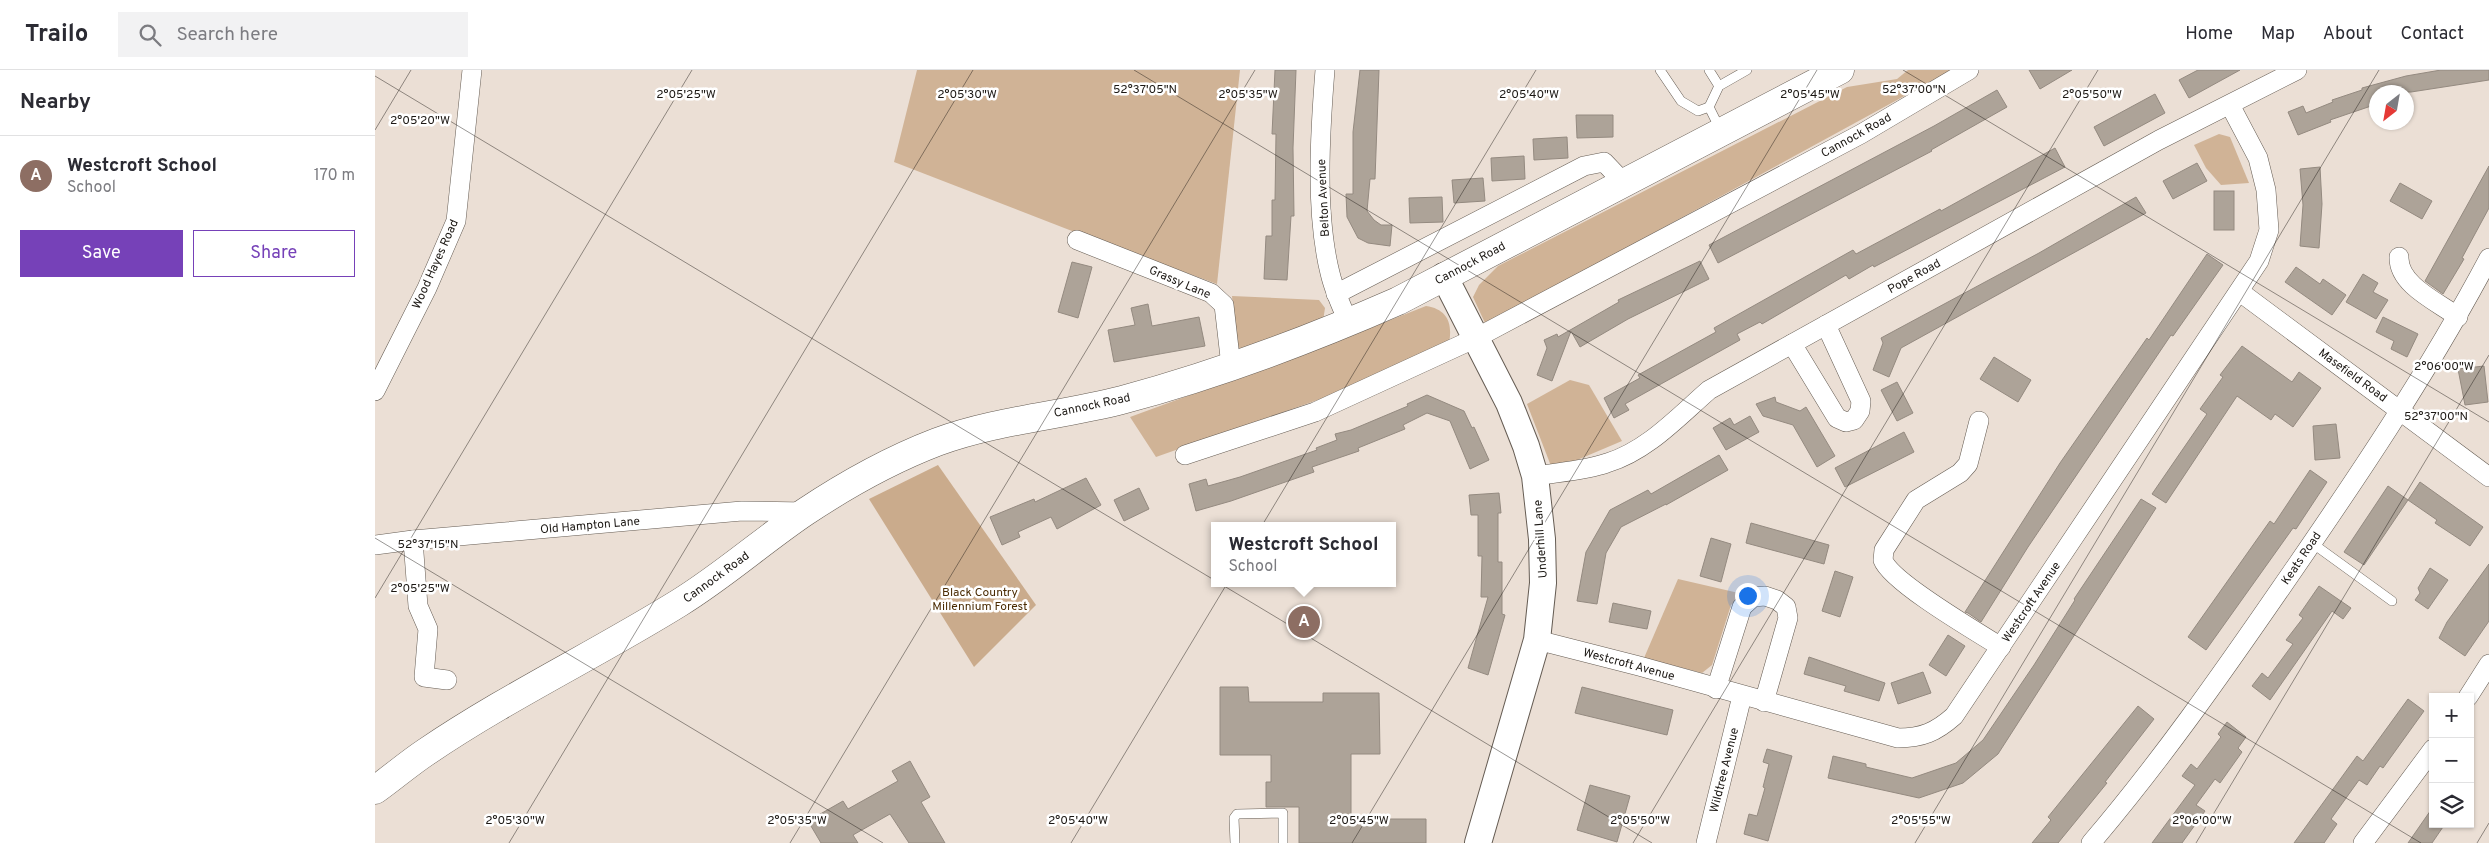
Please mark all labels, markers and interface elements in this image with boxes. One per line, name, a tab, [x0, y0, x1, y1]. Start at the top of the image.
search box	[118, 12, 468, 57]
text: Trailo	[25, 20, 88, 50]
icon: search	[136, 21, 164, 49]
text: Search here	[176, 23, 278, 47]
text: Home	[2185, 23, 2233, 46]
text: Map	[2261, 23, 2295, 46]
text: About	[2323, 23, 2372, 46]
text: Contact	[2400, 23, 2464, 46]
text: 52°37'05"N	[1113, 82, 1177, 98]
text: 52°37'00"N	[1882, 82, 1946, 98]
north arrow	[2369, 85, 2414, 130]
text: 2°05'25"W	[656, 87, 716, 103]
text: 2°05'30"W	[937, 87, 997, 103]
text: 2°05'35"W	[1218, 87, 1278, 103]
text: 2°05'40"W	[1499, 87, 1559, 103]
text: 2°05'45"W	[1780, 87, 1840, 103]
text: 2°05'50"W	[2062, 87, 2122, 103]
text: Nearby	[20, 89, 91, 116]
street label: Cannock Road	[1819, 110, 1894, 162]
text: 2°05'20"W	[390, 113, 450, 129]
text: Westcroft School	[67, 154, 217, 178]
street label: Belton Avenue	[1314, 159, 1334, 237]
text: A	[30, 166, 42, 186]
text: 170 m	[314, 166, 355, 186]
text: School	[67, 178, 116, 198]
street label: Wood Hayes Road	[409, 217, 463, 312]
button: Save	[20, 230, 183, 277]
button: Share	[193, 230, 355, 277]
street label: Cannock Road	[1432, 239, 1509, 289]
street label: Pope Road	[1885, 256, 1944, 298]
street label: Grassy Lane	[1146, 263, 1213, 303]
street label: Masefield Road	[2315, 345, 2390, 406]
text: 2°06'00"W	[2414, 359, 2474, 375]
street label: Cannock Road	[1052, 390, 1132, 422]
text: 52°37'00"N	[2404, 409, 2468, 425]
street label: Underhill Lane	[1530, 499, 1552, 579]
street label: Old Hampton Lane	[540, 514, 641, 538]
popup	[1211, 522, 1396, 587]
street label: Keats Road	[2278, 529, 2325, 588]
text: Westcroft School	[1229, 533, 1379, 557]
text: 52°37'15"N	[398, 537, 458, 553]
street label: Cannock Road	[680, 548, 753, 607]
text: School	[1229, 557, 1277, 577]
street label: Westcroft Avenue	[1999, 559, 2065, 646]
text: 2°05'25"W	[390, 581, 450, 597]
your location	[1735, 583, 1761, 609]
park label: Black Country Millennium Forest	[932, 585, 1028, 615]
pin: A	[1288, 603, 1320, 641]
street label: Westcroft Avenue	[1581, 645, 1676, 685]
map controls	[2429, 693, 2474, 828]
button: +	[2429, 693, 2474, 738]
street label: Wildtree Avenue	[1707, 726, 1743, 814]
button: −	[2429, 738, 2474, 783]
button: layers	[2429, 783, 2474, 828]
text: 2°05'30"W	[485, 813, 545, 829]
text: 2°05'35"W	[767, 813, 827, 829]
text: 2°05'40"W	[1048, 813, 1108, 829]
text: 2°05'45"W	[1329, 813, 1389, 829]
text: 2°05'50"W	[1610, 813, 1670, 829]
text: 2°05'55"W	[1891, 813, 1951, 829]
text: 2°06'00"W	[2172, 813, 2232, 829]

